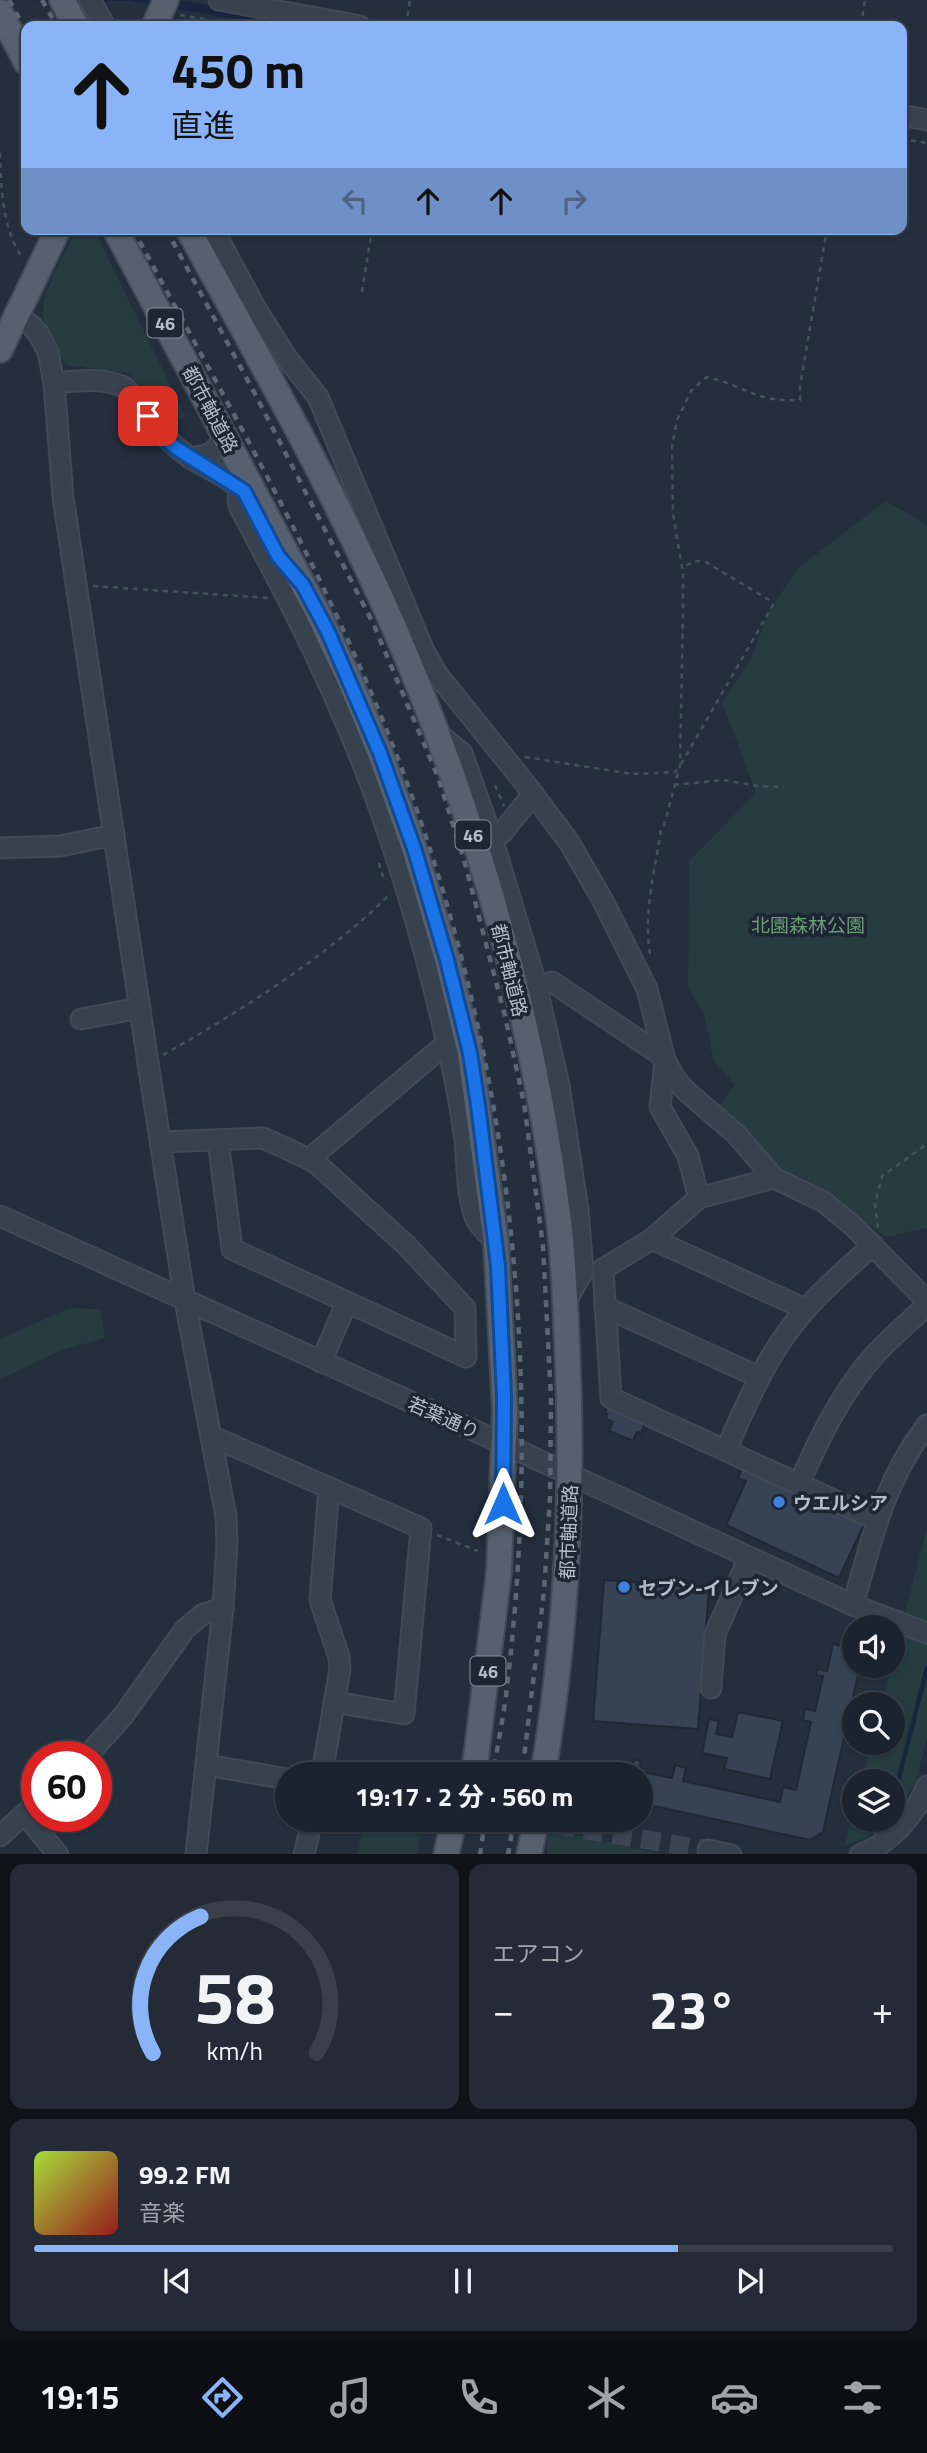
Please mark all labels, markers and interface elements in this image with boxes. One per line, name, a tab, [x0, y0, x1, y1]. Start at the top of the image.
text: 450 m	[171, 32, 305, 107]
icon: ahead	[56, 49, 147, 140]
text: 直進	[171, 101, 235, 149]
icon: left	[336, 182, 374, 220]
icon: ahead	[409, 182, 447, 220]
icon: ahead	[482, 182, 520, 220]
icon: right	[555, 182, 593, 220]
road number: 46	[148, 309, 182, 338]
street label: 都市軸道路	[176, 360, 246, 458]
pin	[118, 386, 178, 446]
icon: arrive	[129, 397, 167, 435]
road number: 46	[456, 820, 490, 850]
park label: 北園森林公園	[751, 910, 865, 939]
street label: 都市軸道路	[484, 920, 536, 1020]
street label: 若葉通り	[403, 1388, 485, 1446]
position arrow	[466, 1467, 540, 1541]
street label: 都市軸道路	[552, 1484, 584, 1580]
place label: ウエルシア	[793, 1488, 888, 1517]
marker: ウエルシア	[771, 1494, 787, 1510]
place label: セブン-イレブン	[638, 1573, 779, 1602]
marker: セブン-イレブン	[616, 1579, 632, 1595]
map controls	[842, 1615, 905, 1832]
button: sound	[842, 1615, 905, 1678]
road number: 46	[470, 1656, 505, 1686]
button: search	[842, 1692, 905, 1755]
speed limit sign: 60	[21, 1741, 112, 1832]
button: layers	[842, 1769, 905, 1832]
text: 19:17 · 2 分 · 560 m	[355, 1777, 573, 1816]
text: エアコン	[493, 1936, 585, 1971]
text: 58	[193, 1941, 275, 2051]
text: 23°	[649, 1970, 736, 2049]
text: −	[493, 1981, 514, 2039]
text: +	[872, 1981, 893, 2039]
text: km/h	[206, 2031, 263, 2069]
text: 99.2 FM	[139, 2155, 231, 2194]
text: 音楽	[139, 2195, 185, 2230]
icon: previous	[158, 2262, 196, 2300]
icon: pause	[444, 2262, 482, 2300]
icon: next	[731, 2262, 769, 2300]
text: 19:15	[40, 2373, 119, 2421]
icon: directions	[198, 2373, 247, 2422]
icon: music	[326, 2373, 375, 2422]
icon: phone	[454, 2373, 503, 2422]
icon: climate	[582, 2373, 631, 2422]
icon: car	[710, 2373, 759, 2422]
icon: filters	[838, 2373, 887, 2422]

